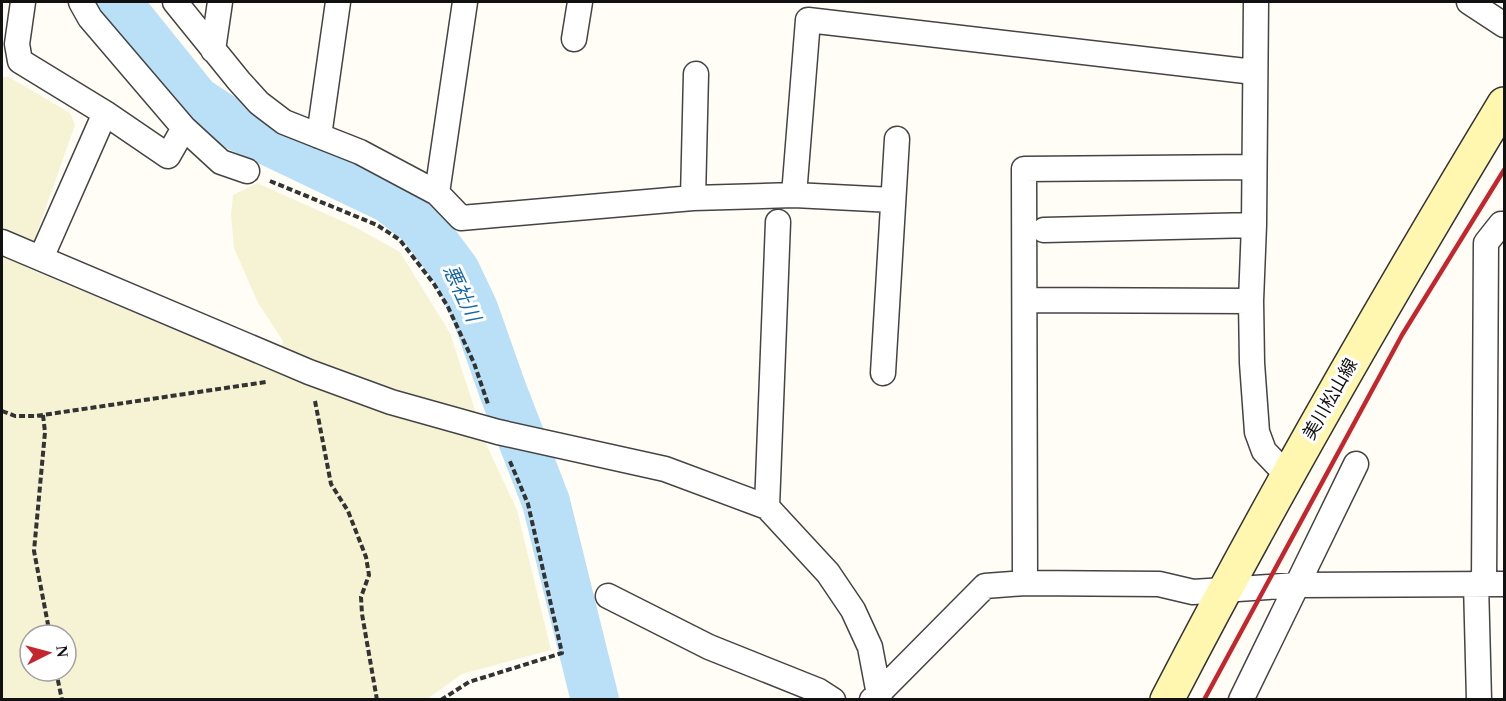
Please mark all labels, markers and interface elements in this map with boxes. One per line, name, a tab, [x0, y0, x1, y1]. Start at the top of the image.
water label: 悪社川	[439, 261, 485, 327]
street label: 美川松山線	[1299, 355, 1361, 443]
north arrow	[18, 623, 78, 683]
text: N	[53, 645, 72, 659]

